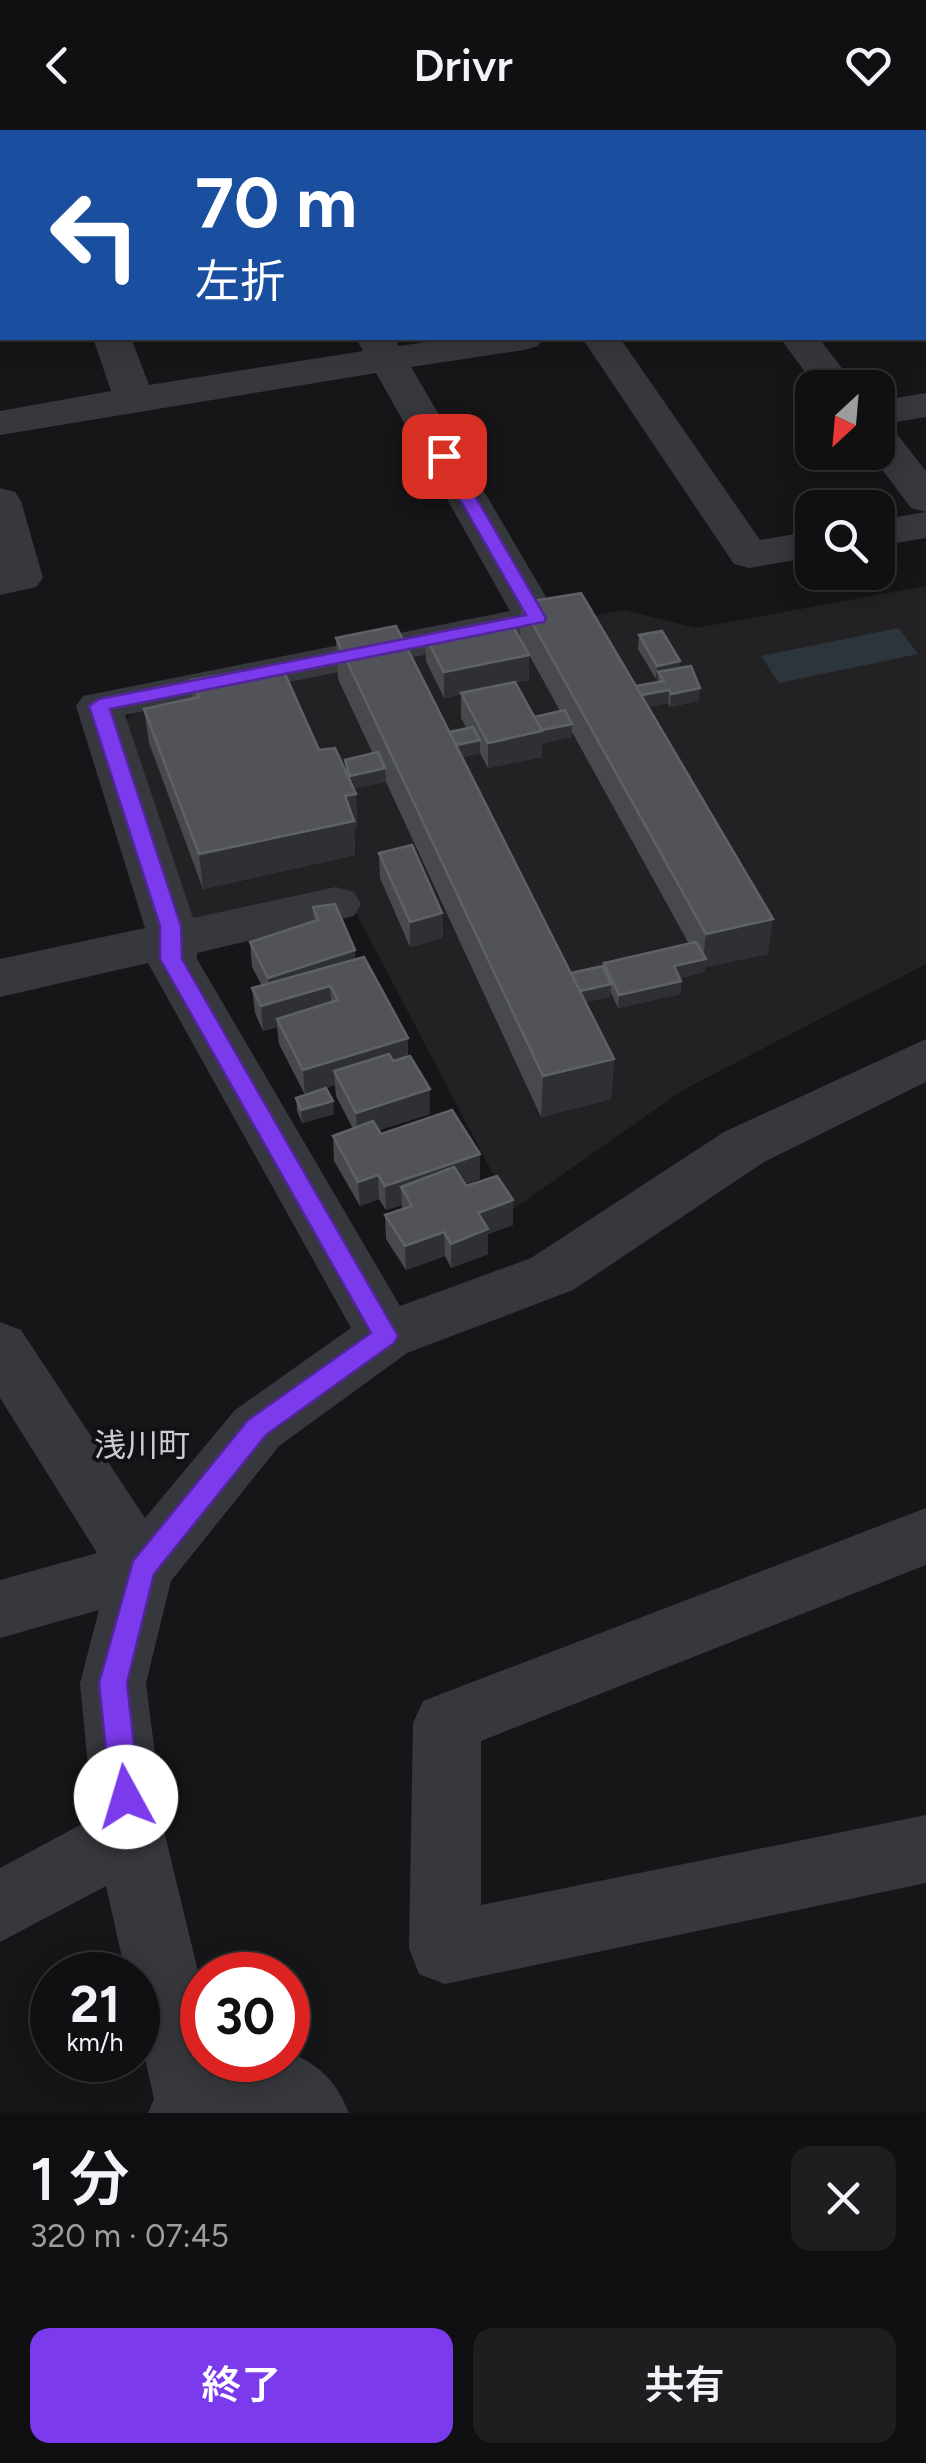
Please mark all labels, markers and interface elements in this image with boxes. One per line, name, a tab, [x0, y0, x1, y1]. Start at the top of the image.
icon: back	[30, 38, 85, 93]
text: Drivr	[413, 38, 513, 92]
icon: heart	[841, 38, 896, 93]
text: 70 m	[195, 160, 357, 245]
icon: left	[30, 170, 160, 300]
text: 左折	[195, 254, 285, 308]
north arrow	[795, 370, 895, 470]
map controls	[795, 370, 895, 590]
pin	[402, 414, 487, 499]
icon: arrive	[417, 429, 472, 484]
button: search	[795, 490, 895, 590]
district label: 浅川町	[94, 1426, 190, 1464]
position arrow	[74, 1745, 178, 1849]
speed limit sign: 30	[180, 1952, 310, 2082]
text: 21	[70, 1974, 120, 2035]
text: km/h	[66, 2027, 124, 2057]
text: 1 分	[30, 2143, 130, 2215]
button: close	[791, 2146, 896, 2251]
text: 320 m · 07:45	[30, 2217, 229, 2255]
button: 終了	[30, 2328, 453, 2443]
button: 共有	[473, 2328, 896, 2443]

